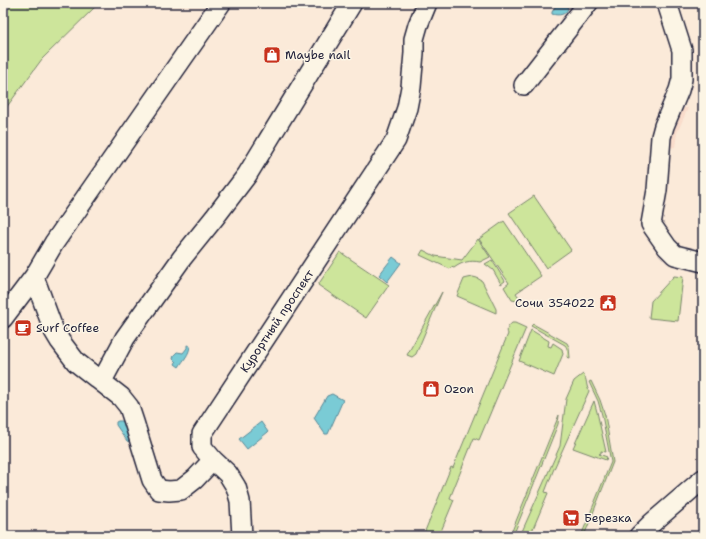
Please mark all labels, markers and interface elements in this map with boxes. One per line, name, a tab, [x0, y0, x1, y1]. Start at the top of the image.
shop icon: Maybe nail	[262, 45, 282, 65]
place label: Maybe nail	[285, 47, 351, 63]
street label: Курортный проспект	[237, 266, 318, 376]
public building icon: Сочи 354022	[598, 293, 618, 313]
place label: Сочи 354022	[515, 295, 595, 311]
cafe icon: Surf Coffee	[13, 318, 33, 338]
place label: Surf Coffee	[36, 320, 99, 336]
shop icon: Ozon	[421, 379, 441, 399]
place label: Ozon	[444, 381, 474, 397]
supermarket icon: Березка	[561, 508, 581, 528]
place label: Березка	[584, 510, 632, 526]

